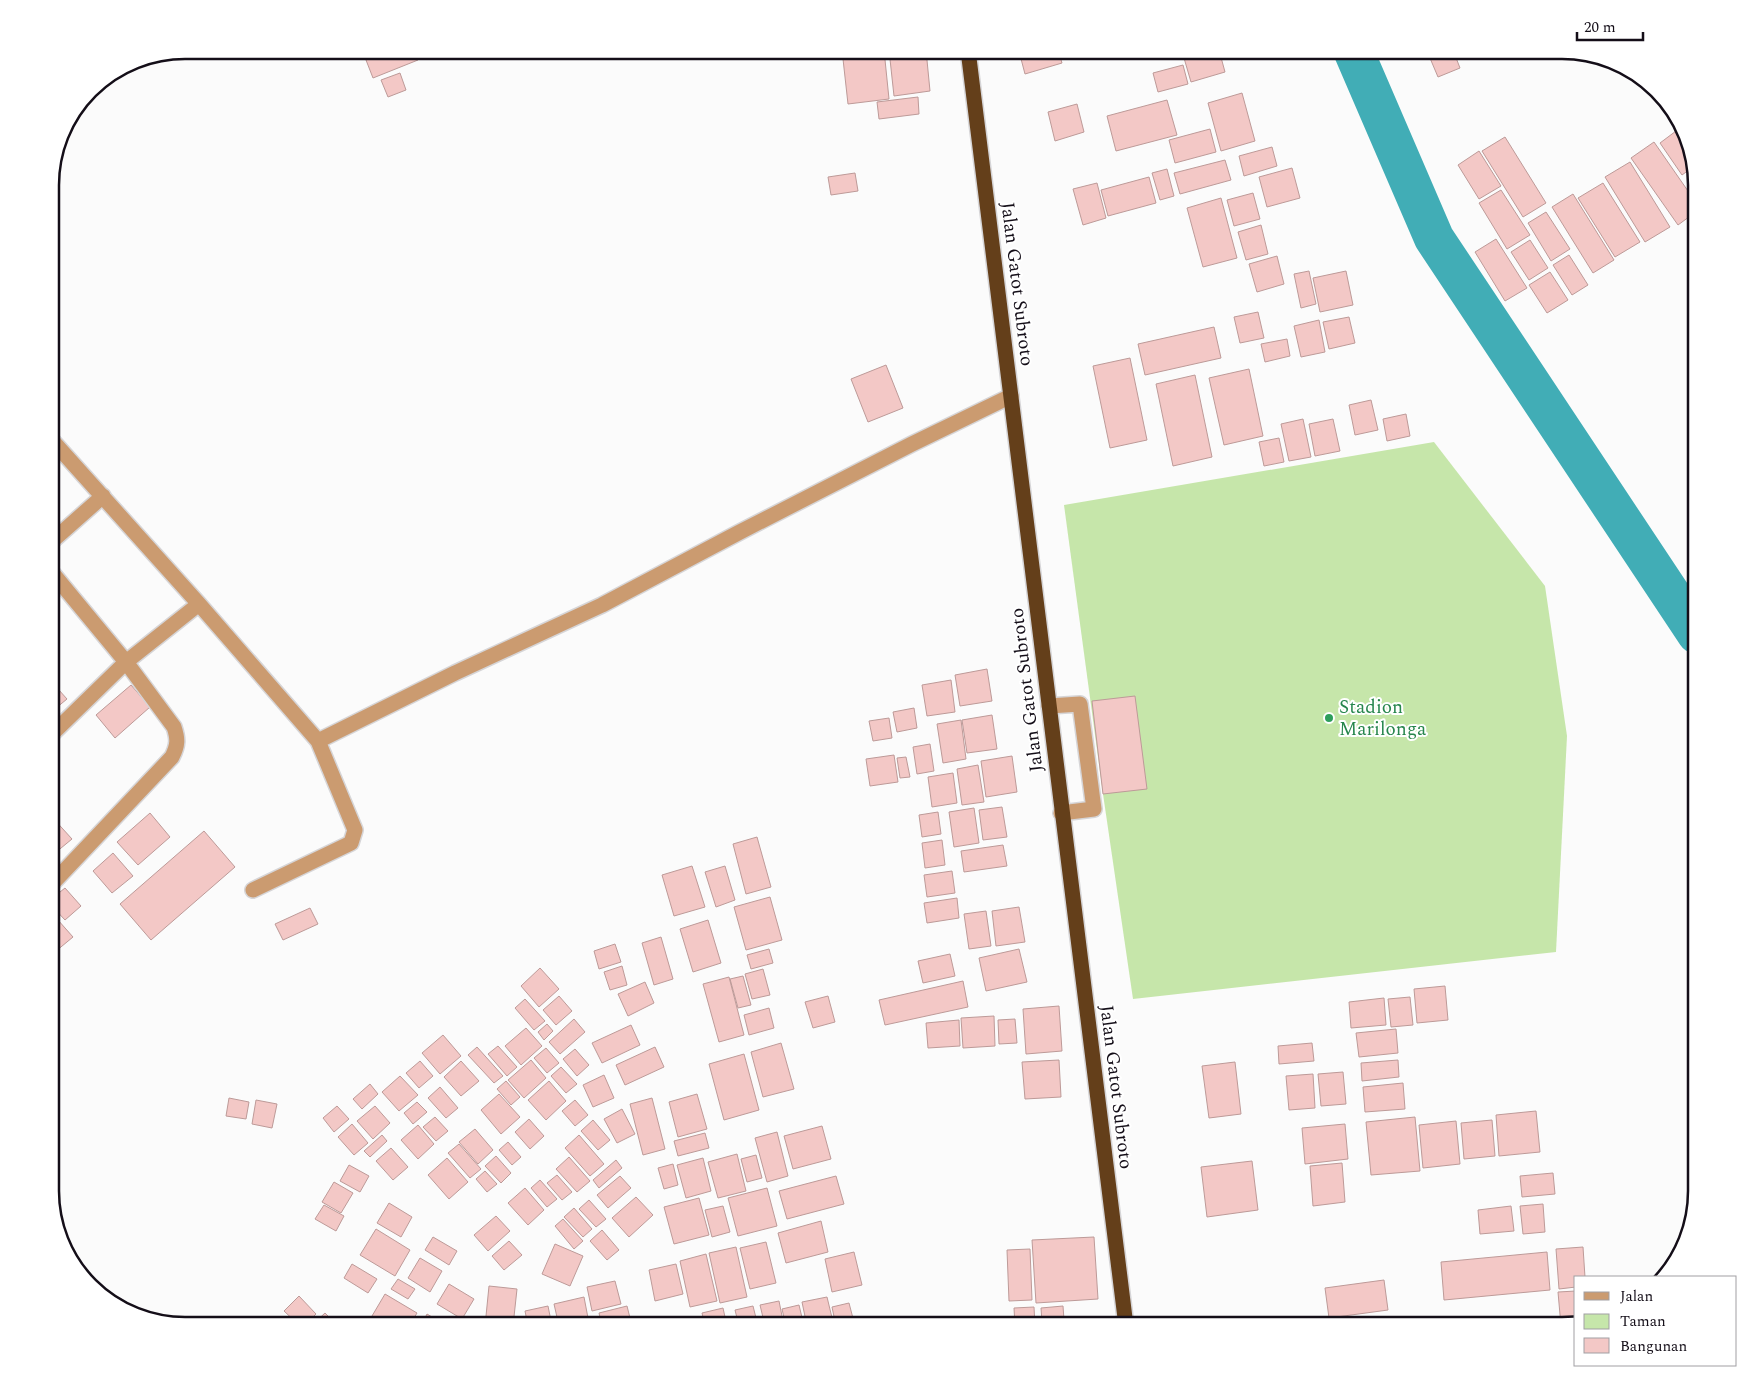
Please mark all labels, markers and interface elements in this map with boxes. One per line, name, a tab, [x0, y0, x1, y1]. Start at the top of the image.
scale bar	[1577, 10, 1643, 42]
text: 20 m	[1584, 16, 1616, 39]
street label: Jalan Gatot Subroto	[993, 200, 1041, 368]
street label: Jalan Gatot Subroto	[1003, 606, 1051, 774]
place label: Stadion Marilonga	[1339, 693, 1427, 744]
marker: Stadion Marilonga	[1323, 712, 1335, 724]
street label: Jalan Gatot Subroto	[1092, 1003, 1140, 1171]
legend	[1574, 1276, 1737, 1366]
text: Jalan	[1620, 1285, 1653, 1308]
text: Taman	[1620, 1310, 1666, 1333]
text: Bangunan	[1620, 1335, 1687, 1358]

